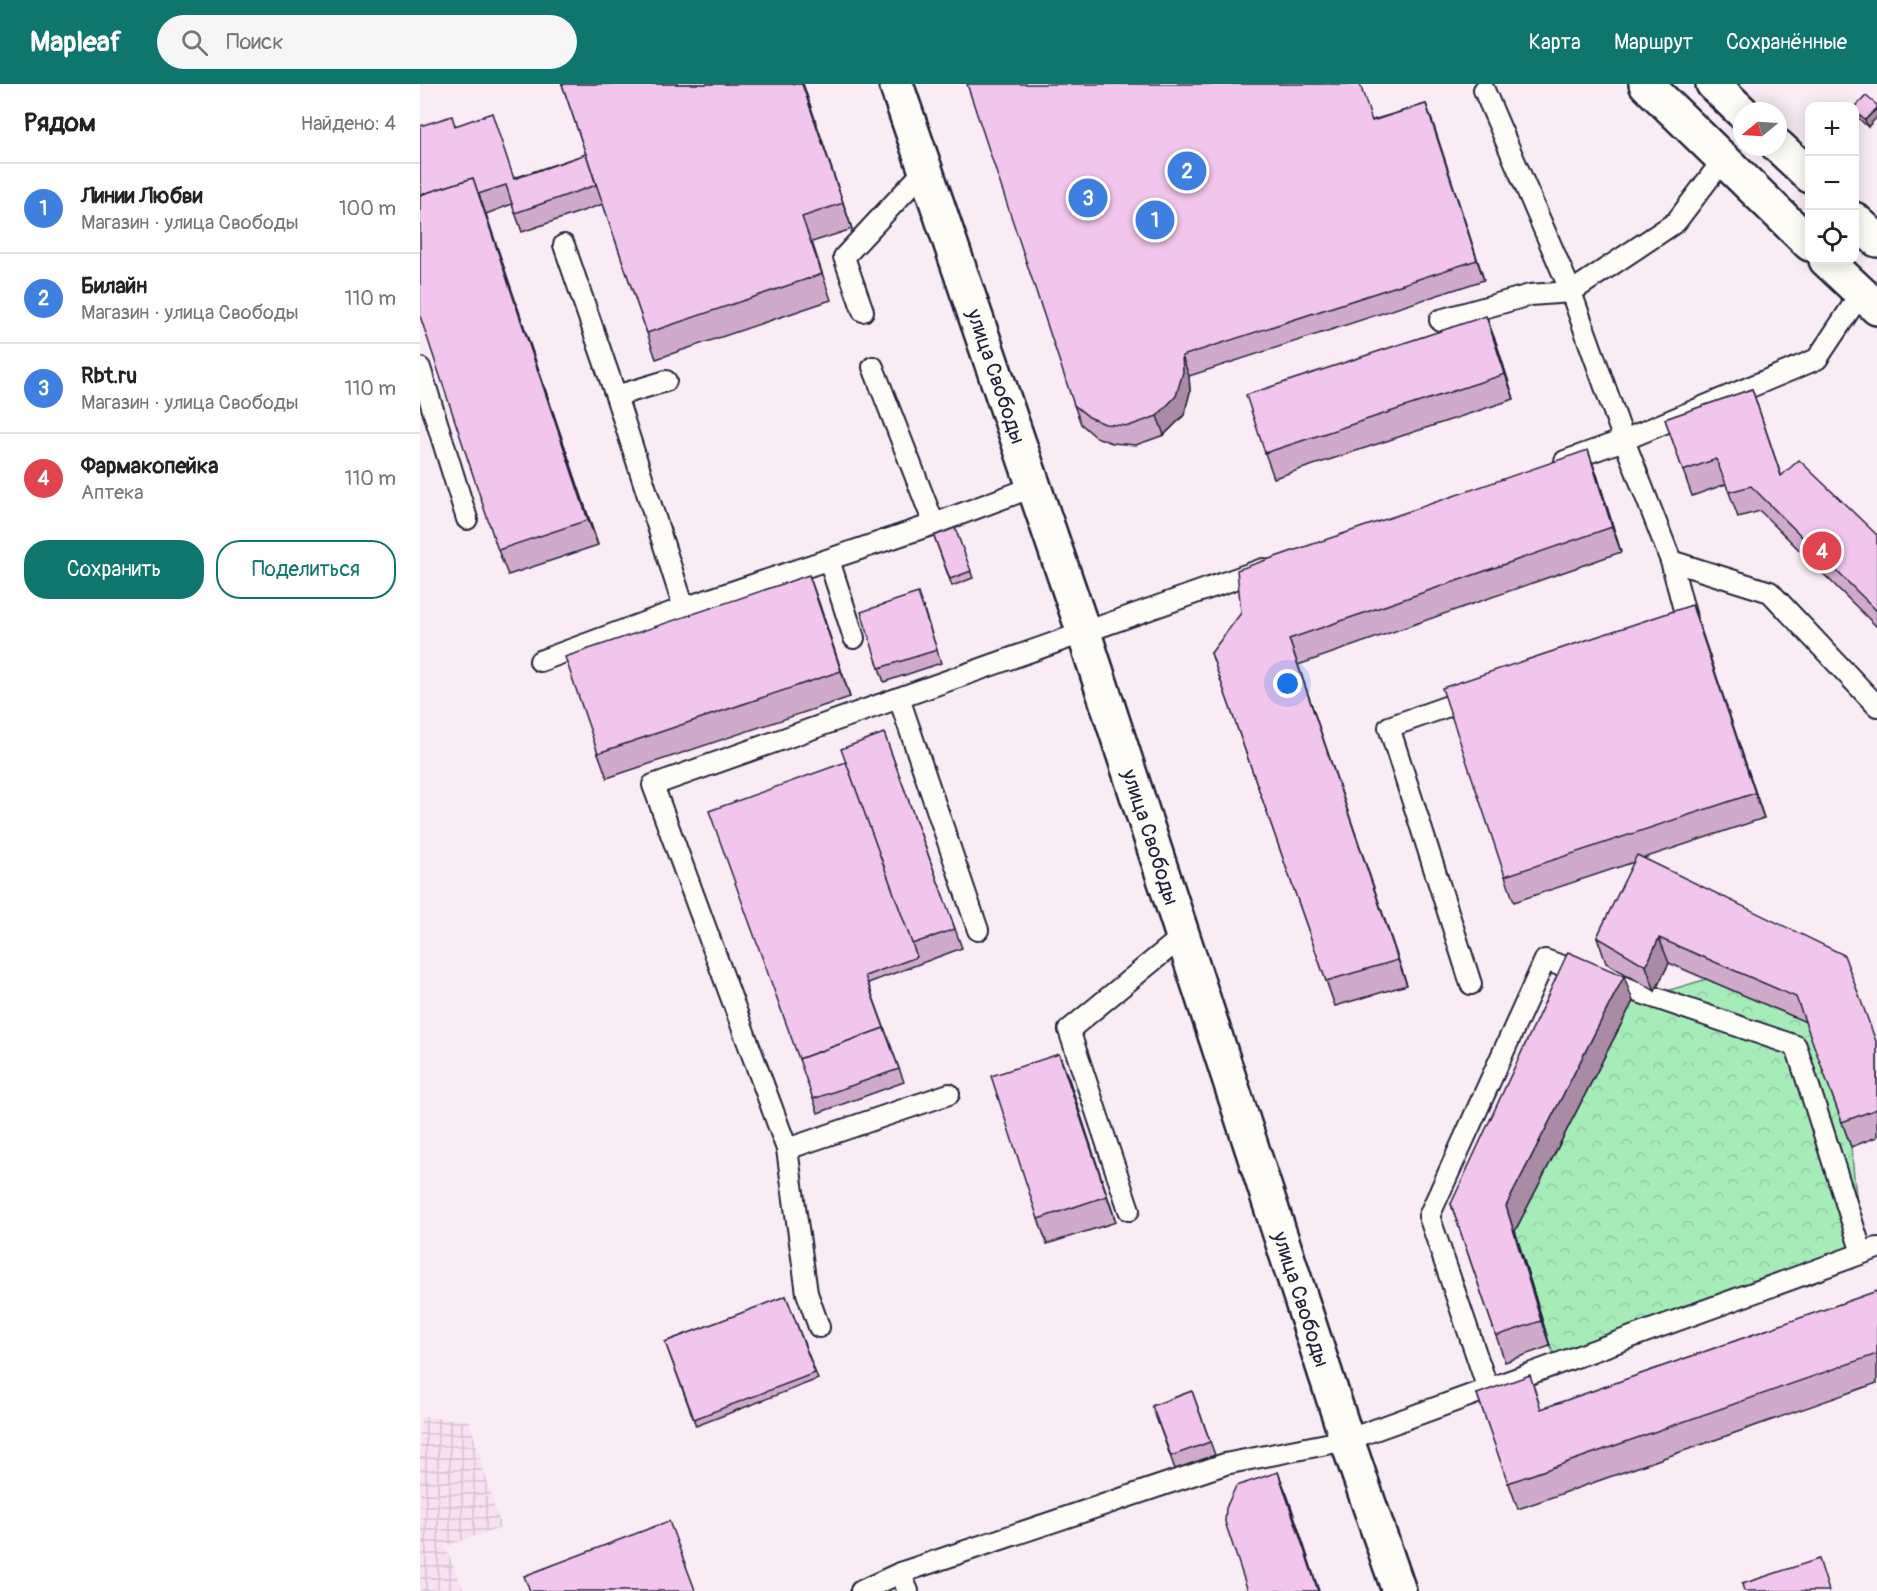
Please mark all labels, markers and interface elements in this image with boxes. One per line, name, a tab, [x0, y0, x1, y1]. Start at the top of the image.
search box	[157, 15, 577, 69]
text: Mapleaf	[30, 25, 121, 60]
icon: search	[178, 26, 211, 59]
text: Поиск	[226, 28, 284, 56]
text: Карта	[1529, 29, 1581, 56]
text: Маршрут	[1614, 29, 1693, 56]
text: Сохранённые	[1726, 29, 1847, 56]
north arrow	[1733, 102, 1787, 156]
map controls	[1805, 102, 1859, 264]
button: +	[1805, 102, 1859, 156]
text: Рядом	[24, 107, 96, 139]
text: Найдено: 4	[301, 111, 396, 136]
pin: 2	[1168, 148, 1206, 194]
button: −	[1805, 156, 1859, 210]
pin: 3	[1068, 176, 1108, 220]
text: Линии Любви	[81, 182, 202, 210]
text: 1	[40, 196, 47, 221]
text: 100 m	[339, 196, 396, 221]
pin: 1	[1136, 198, 1174, 242]
text: Магазин · улица Свободы	[81, 210, 299, 235]
button: locate	[1805, 210, 1859, 264]
text: Билайн	[81, 272, 147, 300]
text: 2	[38, 286, 49, 311]
text: 110 m	[345, 286, 396, 311]
text: Магазин · улица Свободы	[81, 300, 299, 325]
street label: улица Свободы	[960, 305, 1031, 448]
text: Rbt.ru	[81, 362, 137, 390]
text: 3	[38, 376, 49, 401]
text: 110 m	[345, 376, 396, 401]
text: Магазин · улица Свободы	[81, 390, 299, 415]
text: Фармакопейка	[81, 452, 218, 480]
text: 4	[38, 466, 49, 491]
text: 110 m	[345, 466, 396, 491]
text: Аптека	[81, 480, 144, 505]
pin: 4	[1802, 528, 1842, 574]
button: Сохранить	[24, 540, 204, 599]
button: Поделиться	[216, 540, 396, 599]
your location	[1273, 669, 1302, 698]
street label: улица Свободы	[1115, 765, 1185, 908]
street label: улица Свободы	[1266, 1227, 1335, 1371]

